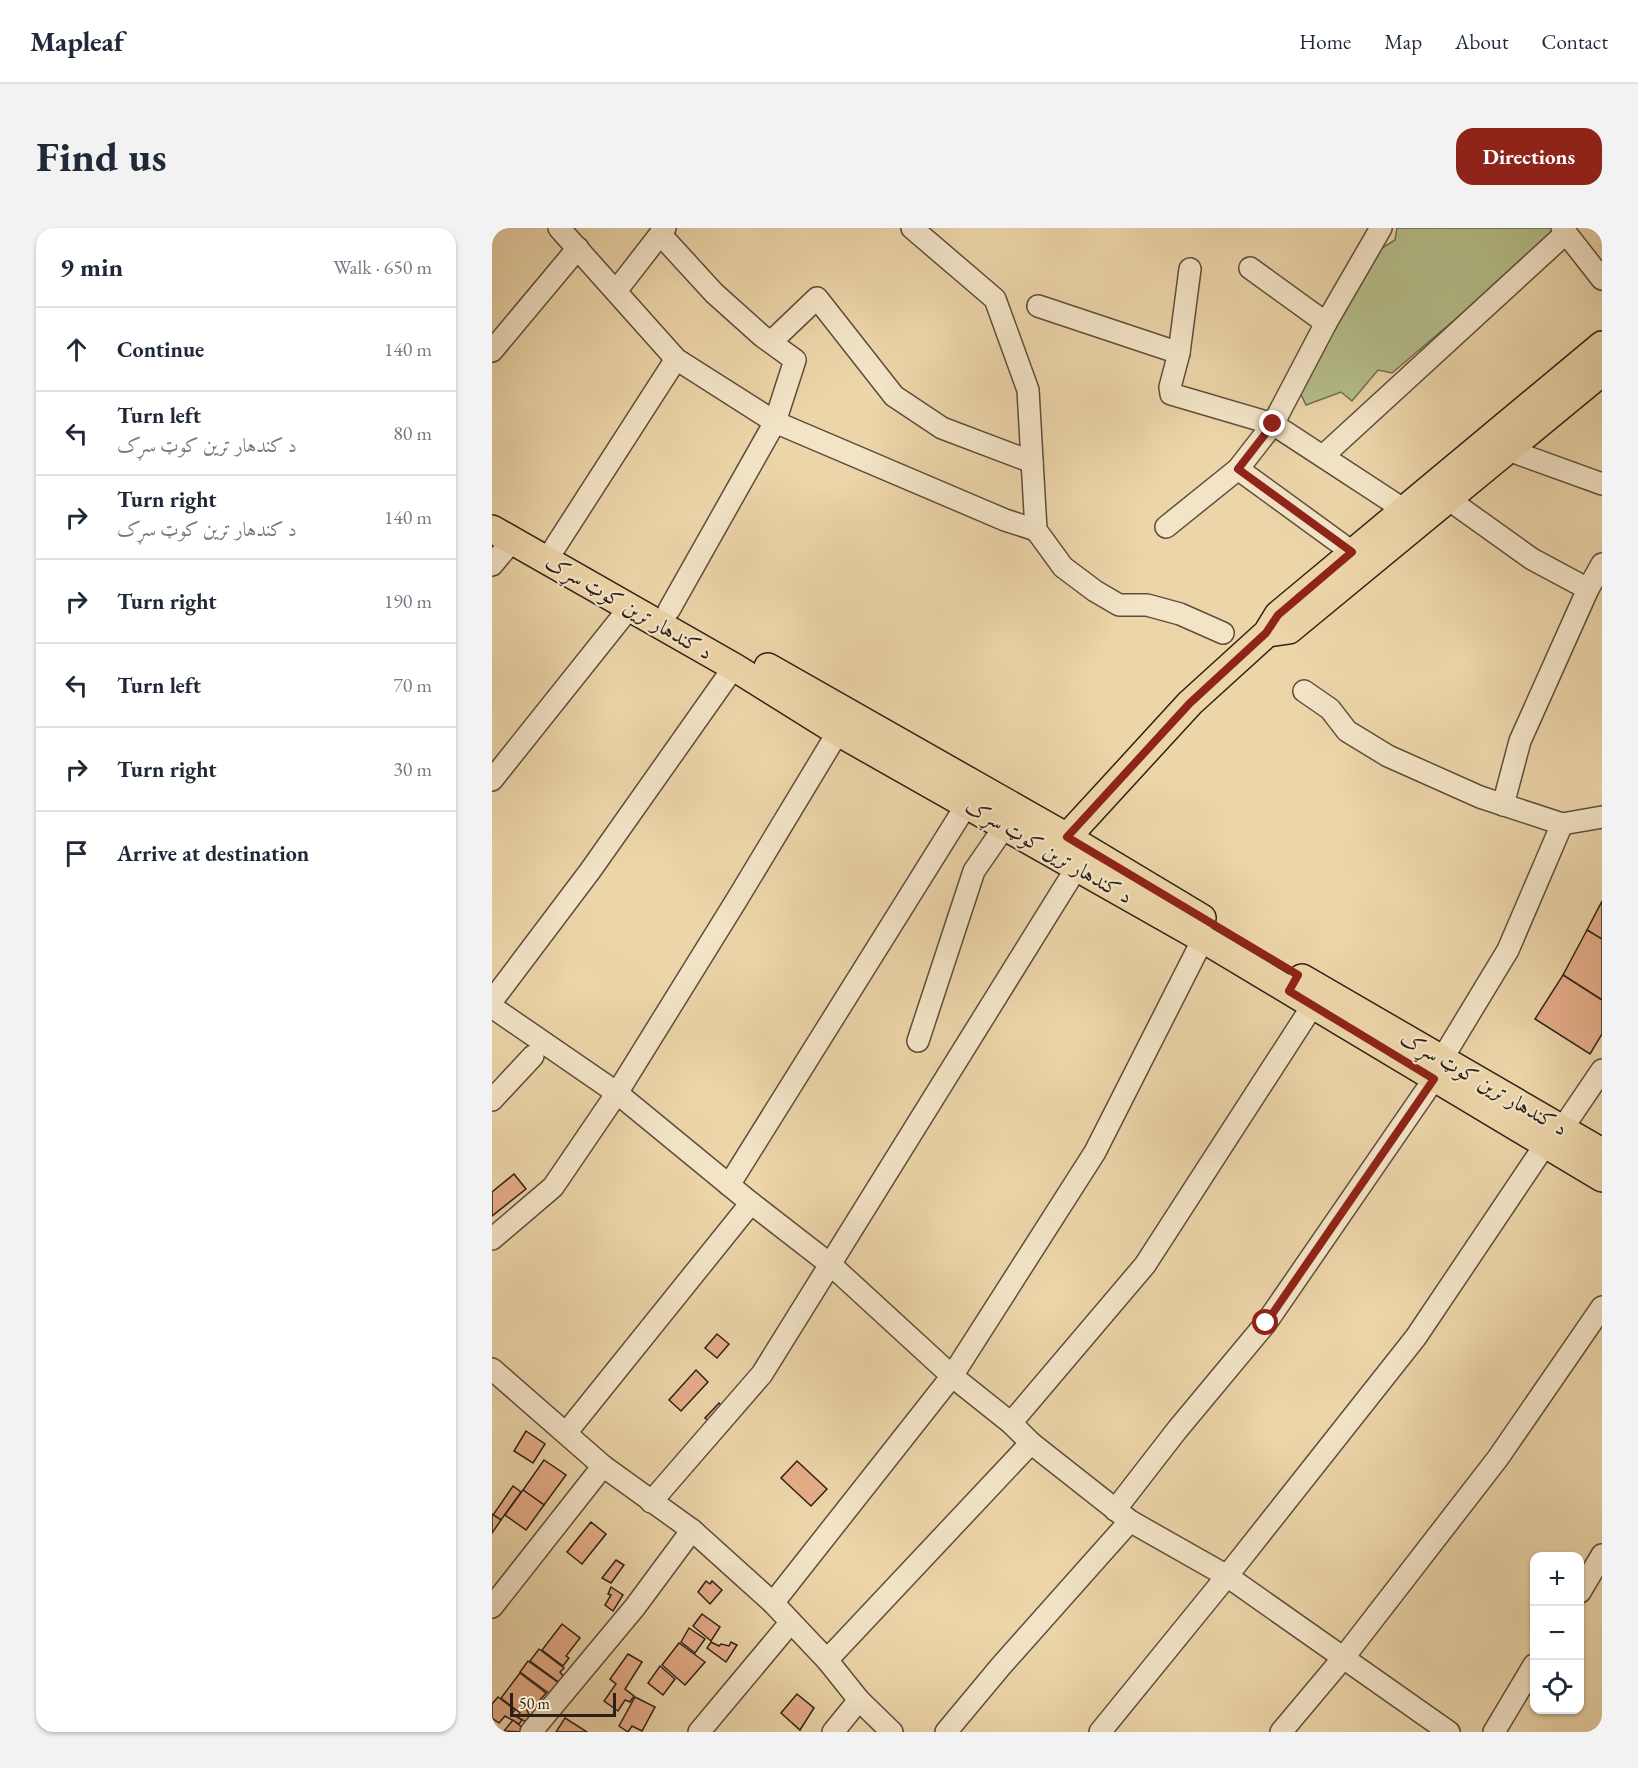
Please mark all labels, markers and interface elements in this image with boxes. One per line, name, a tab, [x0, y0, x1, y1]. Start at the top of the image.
text: Mapleaf	[30, 23, 124, 59]
text: Home	[1299, 28, 1351, 55]
text: Map	[1384, 28, 1422, 55]
text: About	[1455, 28, 1508, 55]
text: Contact	[1541, 28, 1608, 55]
button: Directions	[1456, 128, 1602, 185]
text: Find us	[36, 129, 167, 184]
text: 9 min	[60, 250, 123, 284]
text: Walk · 650 m	[333, 254, 432, 280]
icon: ahead	[60, 333, 93, 366]
text: Continue	[117, 335, 204, 364]
text: 140 m	[384, 336, 432, 362]
text: Turn left	[117, 401, 201, 430]
route end	[1259, 410, 1285, 436]
icon: left	[60, 417, 93, 450]
text: 80 m	[393, 420, 432, 446]
text: د کندهار ترين کوټ سړک	[117, 432, 297, 458]
text: Turn right	[117, 485, 216, 514]
icon: right	[60, 501, 93, 534]
text: 140 m	[384, 504, 432, 530]
text: د کندهار ترين کوټ سړک	[117, 516, 297, 542]
street label: د کندهار ترين کوټ سړک	[539, 548, 718, 668]
icon: right	[60, 585, 93, 618]
text: Turn right	[117, 587, 216, 616]
text: 190 m	[384, 588, 432, 614]
icon: left	[60, 669, 93, 702]
text: Turn left	[117, 671, 201, 700]
text: 70 m	[393, 672, 432, 698]
icon: right	[60, 753, 93, 786]
text: Turn right	[117, 755, 216, 784]
text: 30 m	[393, 756, 432, 782]
street label: د کندهار ترين کوټ سړک	[959, 792, 1138, 912]
icon: arrive	[60, 837, 93, 870]
text: Arrive at destination	[117, 839, 309, 868]
street label: د کندهار ترين کوټ سړک	[1394, 1024, 1573, 1144]
route start	[1252, 1309, 1278, 1335]
map controls	[1530, 1552, 1584, 1714]
button: +	[1530, 1552, 1584, 1606]
button: −	[1530, 1606, 1584, 1660]
button: locate	[1530, 1660, 1584, 1714]
scale bar	[510, 1690, 616, 1718]
text: 50 m	[519, 1693, 550, 1714]

